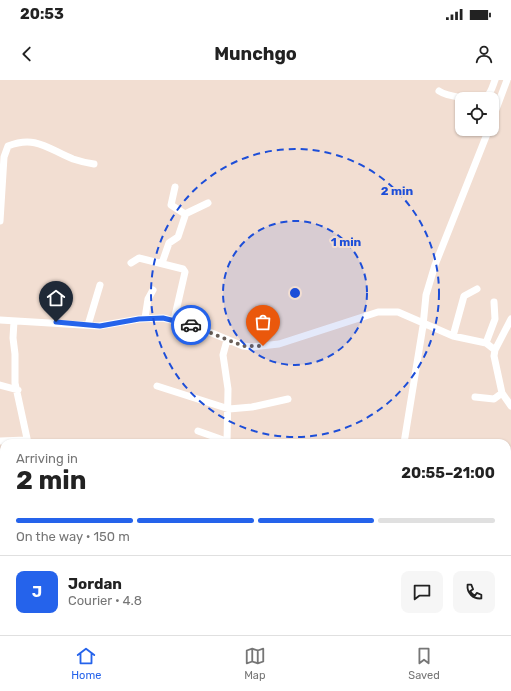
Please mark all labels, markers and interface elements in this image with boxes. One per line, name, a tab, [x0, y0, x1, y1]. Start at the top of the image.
text: 20:53	[20, 5, 64, 23]
icon: back	[16, 43, 38, 65]
text: Munchgo	[214, 43, 297, 65]
icon: person	[473, 43, 495, 65]
map controls	[455, 92, 499, 136]
button: locate	[455, 92, 499, 136]
text: 2 min	[381, 184, 414, 198]
text: 1 min	[331, 235, 362, 249]
pin	[39, 281, 73, 322]
centre of rings	[288, 286, 302, 300]
icon: home	[45, 287, 67, 309]
courier	[171, 305, 211, 345]
pin	[246, 305, 280, 346]
icon: bag	[252, 311, 274, 333]
icon: car	[180, 314, 202, 336]
text: Arriving in	[16, 451, 78, 466]
text: 20:55–21:00	[401, 464, 495, 482]
text: 2 min	[16, 465, 86, 496]
text: On the way · 150 m	[16, 529, 130, 544]
button: chat	[401, 571, 443, 613]
button: phone	[453, 571, 495, 613]
text: Jordan	[68, 575, 122, 593]
text: J	[32, 583, 42, 601]
text: Courier · 4.8	[68, 593, 142, 608]
tab: Home	[71, 645, 101, 682]
tab: Map	[244, 645, 266, 682]
tab: Saved	[408, 645, 440, 682]

